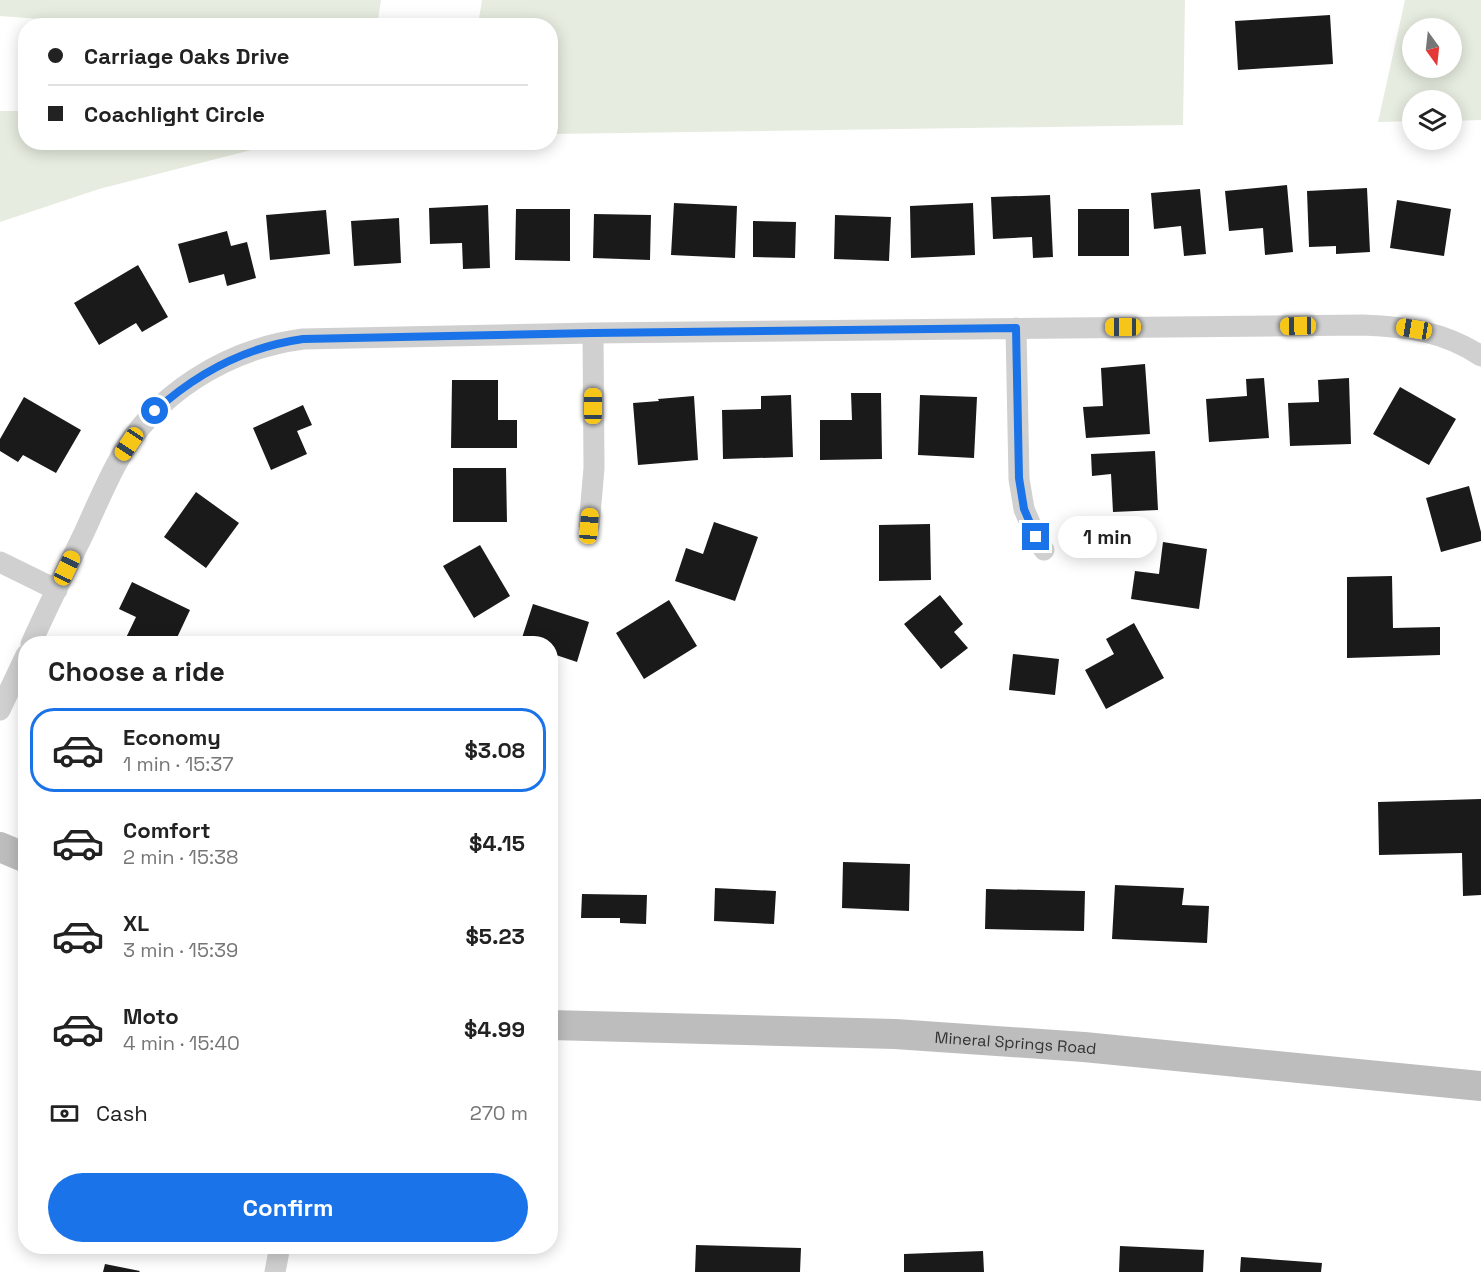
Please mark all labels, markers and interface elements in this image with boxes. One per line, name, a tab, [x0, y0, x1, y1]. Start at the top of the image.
north arrow	[1402, 18, 1462, 78]
map controls	[1402, 18, 1462, 150]
text: Carriage Oaks Drive	[84, 42, 289, 70]
button: layers	[1402, 90, 1462, 150]
text: Coachlight Circle	[84, 100, 265, 128]
car	[1280, 317, 1316, 335]
car	[1395, 317, 1433, 341]
car	[1105, 318, 1141, 336]
car	[584, 388, 602, 424]
route start	[141, 397, 168, 424]
car	[111, 424, 147, 464]
car	[578, 507, 600, 545]
callout: 1 min	[1057, 516, 1156, 558]
route end	[1022, 523, 1049, 550]
text: 1 min	[1083, 524, 1132, 550]
car	[51, 548, 83, 588]
text: Choose a ride	[48, 654, 225, 689]
icon: car	[51, 723, 105, 777]
text: Economy	[123, 723, 221, 751]
text: $3.08	[465, 736, 525, 764]
text: 1 min · 15:37	[123, 751, 234, 777]
icon: car	[51, 816, 105, 870]
text: Comfort	[123, 816, 211, 844]
text: $4.15	[469, 829, 525, 857]
text: 2 min · 15:38	[123, 844, 239, 870]
icon: car	[51, 909, 105, 963]
text: XL	[123, 909, 149, 937]
text: $5.23	[465, 922, 525, 950]
text: 3 min · 15:39	[123, 937, 238, 963]
icon: car	[51, 1002, 105, 1056]
text: Moto	[123, 1002, 179, 1030]
text: $4.99	[464, 1015, 525, 1043]
street label: Mineral Springs Road	[934, 1026, 1097, 1059]
text: 4 min · 15:40	[123, 1030, 240, 1056]
icon: cash	[48, 1097, 81, 1130]
text: Cash	[96, 1099, 148, 1127]
text: 270 m	[470, 1100, 528, 1126]
button: Confirm	[48, 1173, 528, 1242]

